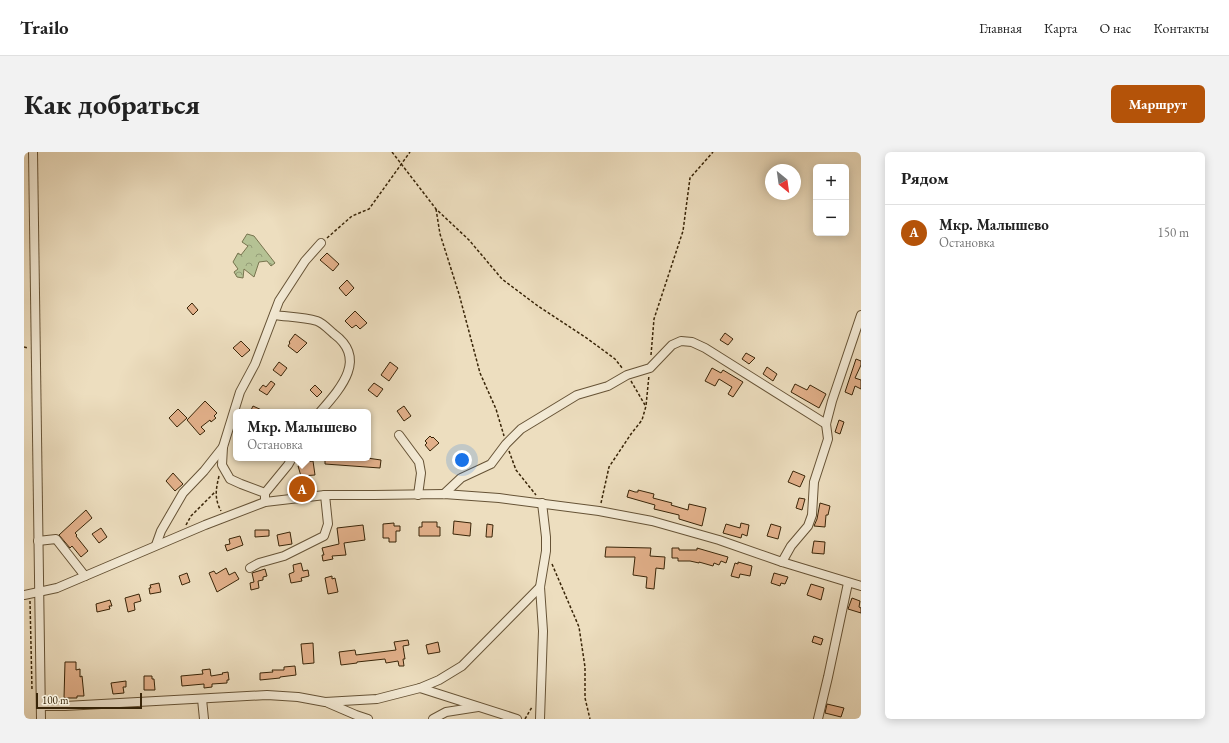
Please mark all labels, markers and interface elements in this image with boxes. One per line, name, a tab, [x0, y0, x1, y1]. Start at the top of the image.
text: Trailo	[20, 15, 69, 40]
text: Главная	[979, 19, 1022, 37]
text: Карта	[1044, 19, 1077, 37]
text: О нас	[1099, 19, 1131, 37]
text: Контакты	[1153, 19, 1209, 37]
button: Маршрут	[1111, 85, 1205, 123]
text: Как добраться	[24, 86, 200, 122]
north arrow	[765, 164, 801, 200]
map controls	[813, 164, 849, 236]
button: +	[813, 164, 849, 200]
text: Рядом	[901, 167, 949, 189]
button: −	[813, 200, 849, 236]
text: Мкр. Малышево	[939, 215, 1049, 234]
text: A	[909, 224, 919, 241]
text: 150 m	[1158, 224, 1189, 241]
text: Остановка	[939, 234, 995, 251]
popup	[233, 409, 371, 461]
text: Мкр. Малышево	[247, 417, 357, 436]
text: Остановка	[247, 436, 303, 453]
your location	[452, 450, 472, 470]
pin: A	[289, 474, 315, 504]
scale bar	[36, 691, 142, 710]
text: 100 m	[42, 693, 69, 707]

